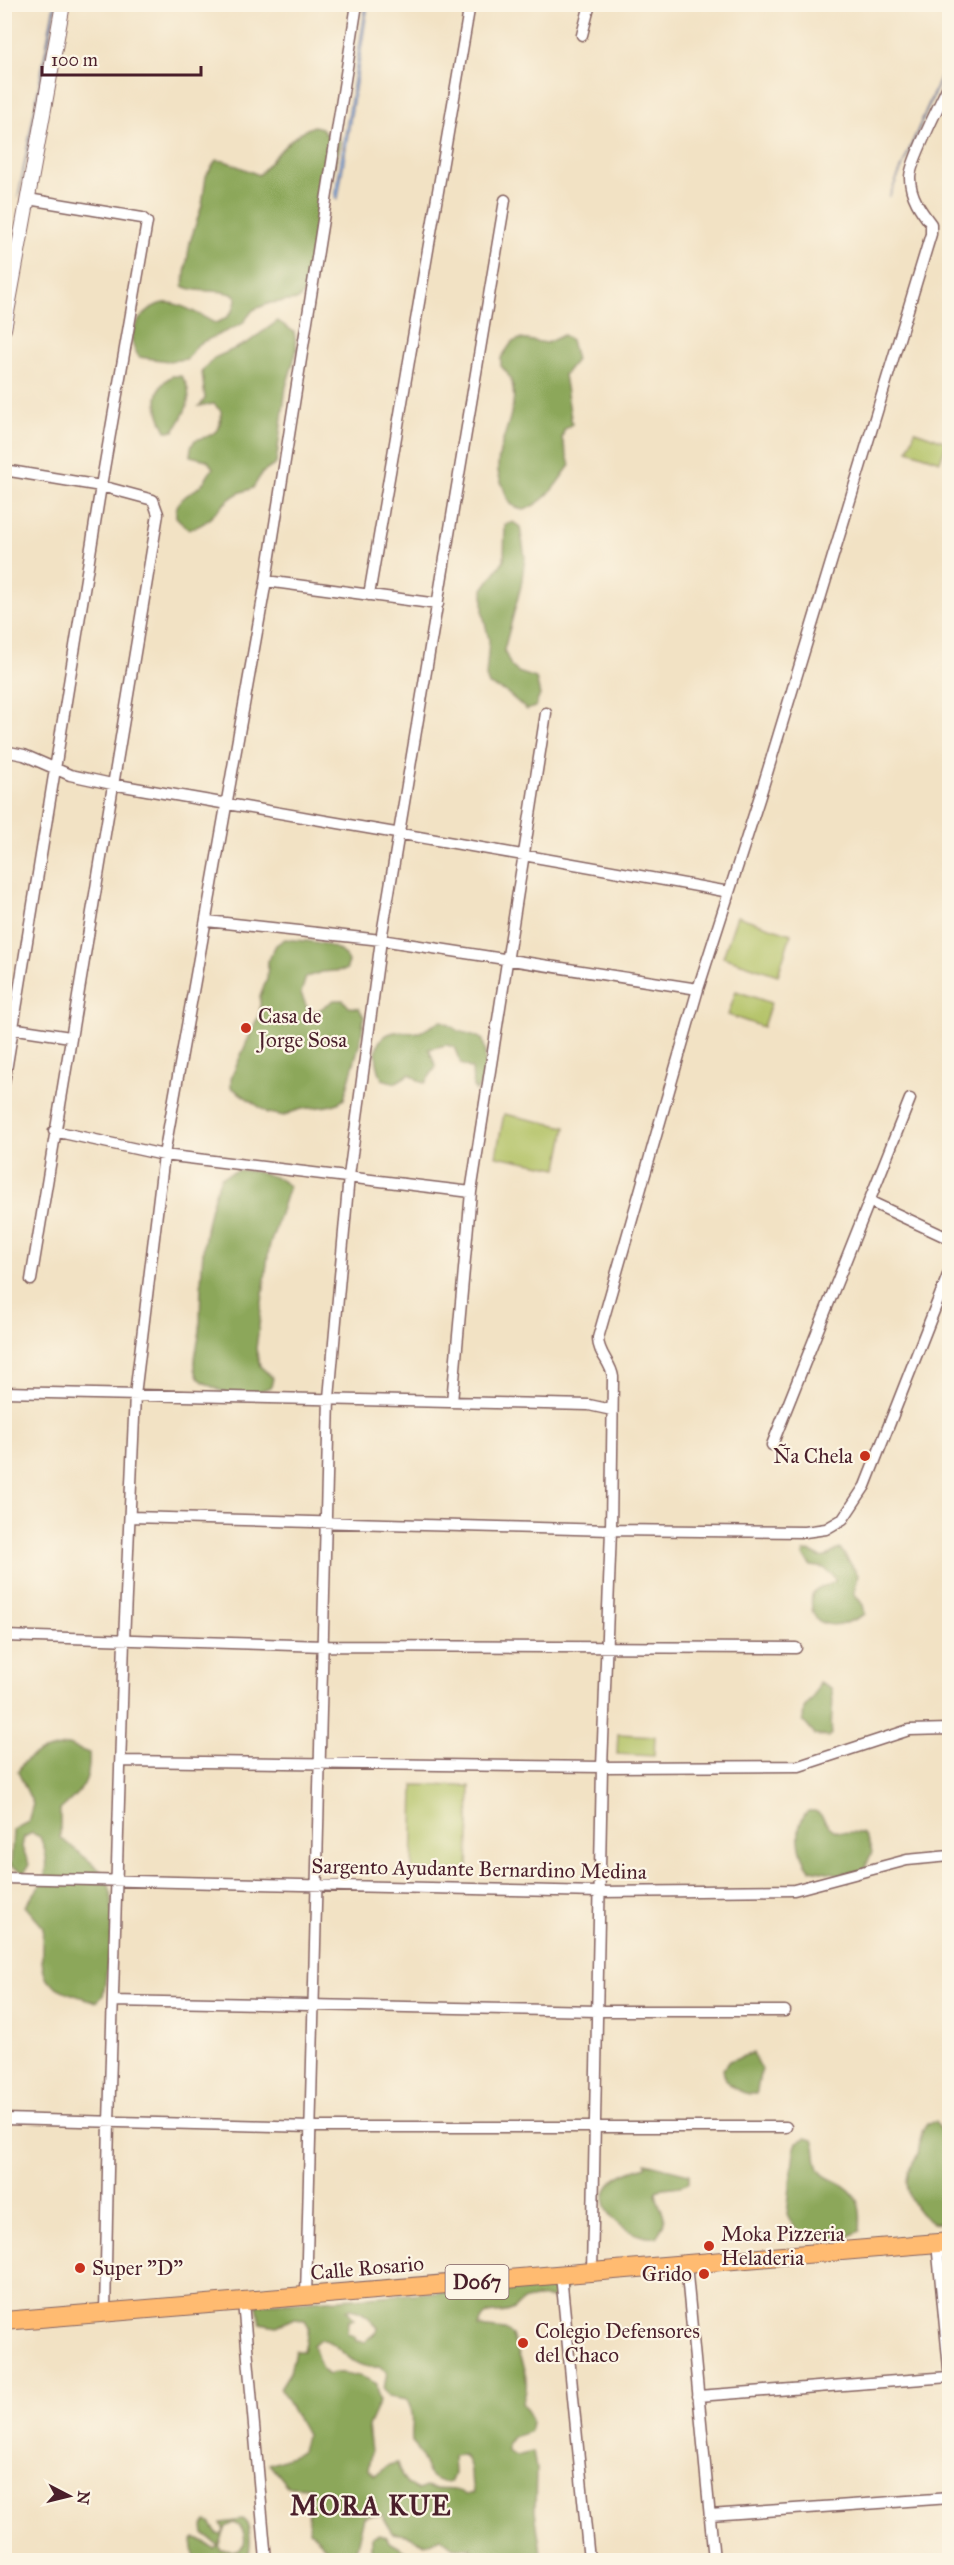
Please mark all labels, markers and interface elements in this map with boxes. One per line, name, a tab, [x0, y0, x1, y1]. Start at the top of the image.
scale bar	[42, 39, 201, 77]
text: 100 m	[51, 49, 98, 71]
place label: Casa de Jorge Sosa	[256, 1003, 347, 1053]
marker: Casa de Jorge Sosa	[239, 1021, 253, 1035]
place label: Ña Chela	[773, 1443, 853, 1469]
marker: Ña Chela	[858, 1449, 872, 1463]
street label: Sargento Ayudante Bernardino Medina	[311, 1853, 647, 1885]
place label: Moka Pizzeria Heladeria	[721, 2221, 845, 2271]
marker: Moka Pizzeria Heladeria	[702, 2239, 716, 2253]
street label: Calle Rosario	[309, 2250, 425, 2286]
place label: Super "D"	[92, 2255, 183, 2281]
marker: Super "D"	[73, 2261, 87, 2275]
place label: Grido	[642, 2261, 692, 2287]
road number: D067	[446, 2265, 508, 2299]
marker: Grido	[697, 2267, 711, 2281]
place label: Colegio Defensores del Chaco	[535, 2318, 700, 2368]
marker: Colegio Defensores del Chaco	[516, 2336, 530, 2350]
north arrow	[39, 2466, 99, 2526]
district label: MORA KUE	[290, 2489, 452, 2522]
text: N	[73, 2490, 94, 2506]

